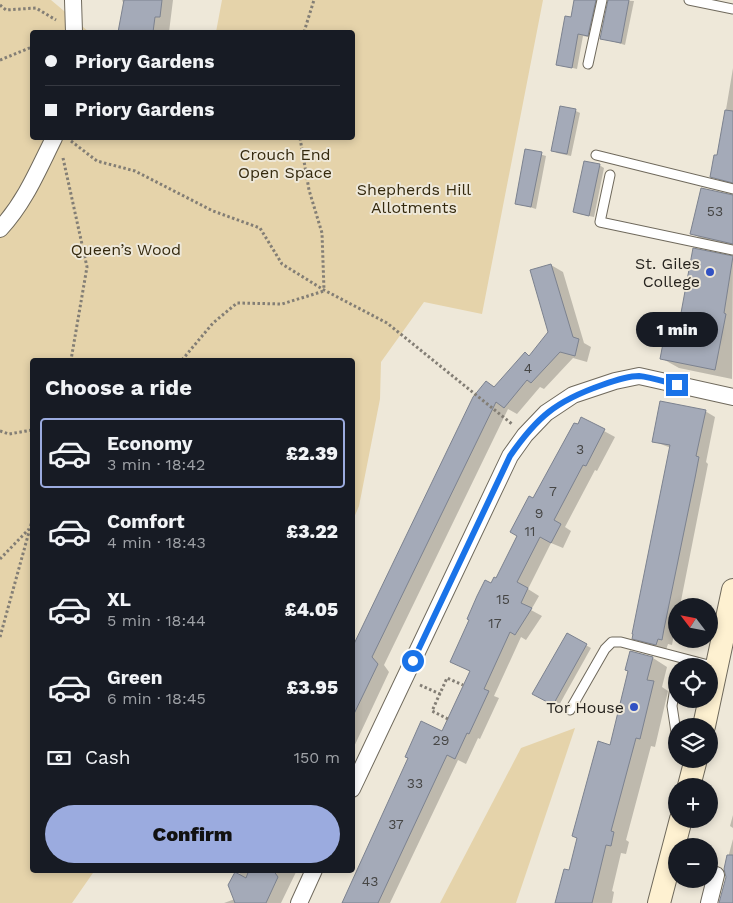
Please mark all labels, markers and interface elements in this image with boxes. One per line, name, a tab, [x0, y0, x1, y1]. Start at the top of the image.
text: Priory Gardens	[75, 50, 214, 73]
text: Priory Gardens	[75, 98, 214, 121]
park label: Crouch End Open Space	[238, 145, 332, 182]
park label: Shepherds Hill Allotments	[357, 180, 471, 217]
house number: 53	[707, 203, 723, 219]
park label: Queen’s Wood	[71, 240, 181, 259]
place label: St. Giles College	[635, 254, 700, 291]
marker: St. Giles College	[704, 266, 716, 278]
callout: 1 min	[636, 312, 718, 348]
text: 1 min	[656, 320, 698, 339]
house number: 4	[524, 360, 532, 376]
route end	[666, 374, 688, 396]
text: Choose a ride	[45, 375, 192, 400]
icon: car	[47, 431, 92, 476]
text: Economy	[107, 432, 192, 455]
house number: 3	[576, 441, 584, 457]
text: £2.39	[286, 442, 338, 465]
text: 3 min · 18:42	[107, 455, 205, 474]
house number: 7	[549, 483, 557, 499]
house number: 9	[535, 505, 543, 521]
icon: car	[47, 509, 92, 554]
text: Comfort	[107, 510, 185, 533]
text: £3.22	[286, 520, 338, 543]
house number: 11	[525, 523, 535, 539]
text: 4 min · 18:43	[107, 533, 206, 552]
icon: car	[47, 587, 92, 632]
text: XL	[107, 588, 131, 611]
house number: 15	[496, 591, 510, 607]
text: £4.05	[285, 598, 338, 621]
north arrow	[668, 598, 718, 648]
map controls	[668, 598, 718, 888]
text: 5 min · 18:44	[107, 611, 206, 630]
house number: 17	[488, 615, 502, 631]
route start	[402, 650, 424, 672]
button: locate	[668, 658, 718, 708]
icon: car	[47, 665, 92, 710]
text: Green	[107, 666, 163, 689]
text: £3.95	[287, 676, 338, 699]
text: 6 min · 18:45	[107, 689, 206, 708]
place label: Tor House	[546, 698, 624, 717]
marker: Tor House	[628, 701, 640, 713]
button: layers	[668, 718, 718, 768]
house number: 29	[433, 732, 449, 748]
icon: cash	[45, 744, 73, 772]
text: Cash	[85, 746, 131, 769]
text: 150 m	[294, 748, 340, 767]
house number: 33	[407, 775, 423, 791]
button: +	[668, 778, 718, 828]
button: Confirm	[45, 805, 340, 863]
house number: 37	[388, 816, 404, 832]
button: −	[668, 838, 718, 888]
house number: 43	[362, 873, 378, 889]

